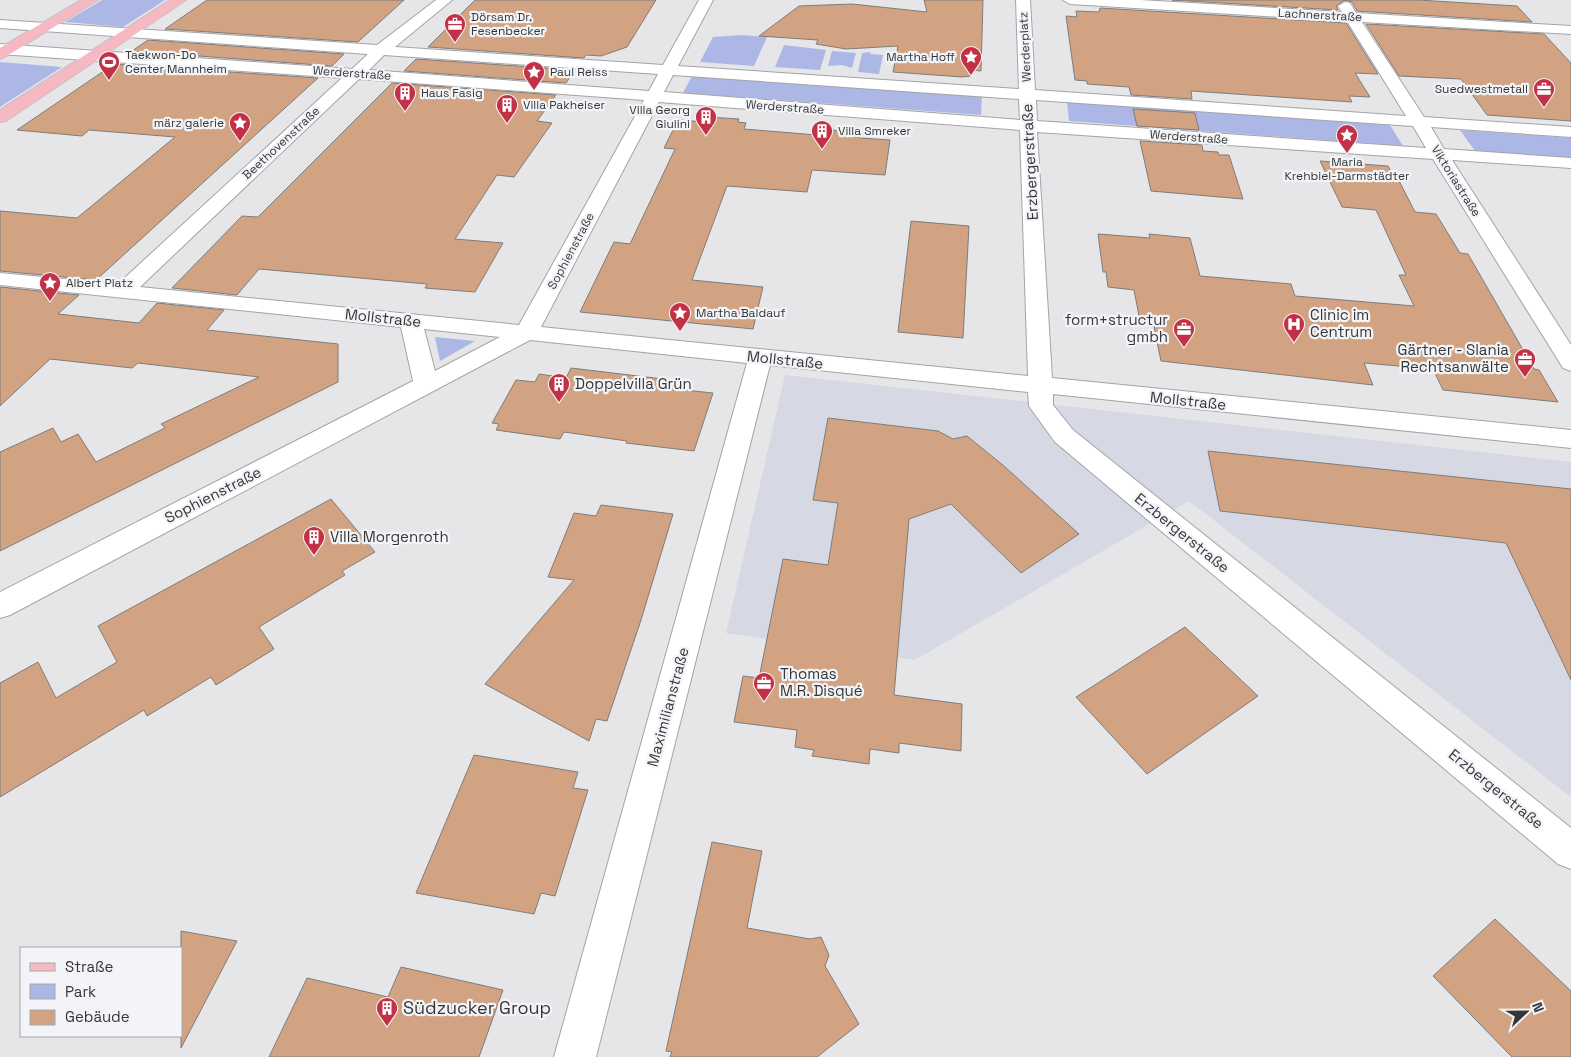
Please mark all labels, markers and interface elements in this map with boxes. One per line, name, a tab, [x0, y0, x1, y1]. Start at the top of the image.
street label: Lachnerstraße	[1278, 5, 1362, 25]
place label: Dörsam Dr. Fesenbecker	[471, 9, 546, 39]
office icon: Dörsam Dr. Fesenbecker	[443, 12, 467, 43]
street label: Werderplatz	[1015, 12, 1035, 82]
place icon: Martha Hoff	[959, 45, 983, 76]
place label: Taekwon-Do Center Mannheim	[125, 47, 227, 77]
place label: Martha Hoff	[886, 49, 955, 65]
sports icon: Taekwon-Do Center Mannheim	[97, 50, 121, 81]
place icon: Paul Reiss	[522, 60, 546, 91]
street label: Werderstraße	[312, 62, 392, 84]
place label: Paul Reiss	[550, 64, 607, 80]
office icon: Suedwestmetall	[1532, 77, 1556, 108]
building icon: Haus Fasig	[393, 81, 417, 112]
place label: Suedwestmetall	[1435, 81, 1528, 97]
place label: Haus Fasig	[421, 85, 483, 101]
building icon: Villa Pakheiser	[495, 93, 519, 124]
street label: Werderstraße	[745, 96, 825, 118]
place label: Villa Pakheiser	[523, 97, 605, 113]
place label: Villa Georg Giulini	[629, 102, 690, 132]
street label: Beethovenstraße	[239, 103, 323, 183]
street label: Erzbergerstraße	[1017, 103, 1042, 221]
building icon: Villa Georg Giulini	[694, 105, 718, 136]
place icon: märz galerie	[228, 111, 252, 142]
place label: märz galerie	[154, 115, 224, 131]
building icon: Villa Smreker	[810, 119, 834, 150]
place label: Villa Smreker	[838, 123, 912, 139]
place icon: Maria Krehbiel-Darmstädter	[1335, 123, 1359, 154]
street label: Werderstraße	[1149, 126, 1229, 148]
street label: Viktoriastraße	[1428, 142, 1484, 220]
place label: Maria Krehbiel-Darmstädter	[1284, 154, 1410, 184]
street label: Sophienstraße	[544, 210, 598, 292]
place icon: Albert Platz	[38, 271, 62, 302]
place label: Albert Platz	[66, 275, 133, 291]
place icon: Martha Baldauf	[668, 301, 692, 332]
street label: Mollstraße	[344, 304, 422, 331]
place label: Martha Baldauf	[696, 305, 786, 321]
place label: Clinic im Centrum	[1310, 305, 1372, 341]
place label: form+structur gmbh	[1065, 310, 1168, 346]
hospital icon: Clinic im Centrum	[1282, 312, 1306, 343]
office icon: form+structur gmbh	[1172, 317, 1196, 348]
place label: Gärtner - Slania Rechtsanwälte	[1398, 340, 1509, 376]
street label: Mollstraße	[746, 346, 824, 373]
office icon: Gärtner - Slania Rechtsanwälte	[1513, 347, 1537, 378]
building icon: Doppelvilla Grün	[547, 372, 571, 403]
place label: Doppelvilla Grün	[575, 374, 692, 393]
street label: Mollstraße	[1149, 387, 1227, 414]
street label: Sophienstraße	[161, 462, 264, 527]
street label: Erzbergerstraße	[1131, 488, 1234, 577]
building icon: Villa Morgenroth	[302, 525, 326, 556]
place label: Villa Morgenroth	[330, 527, 449, 546]
street label: Maximilianstraße	[642, 645, 693, 769]
place label: Thomas M.R. Disqué	[780, 664, 863, 700]
office icon: Thomas M.R. Disqué	[752, 671, 776, 702]
street label: Erzbergerstraße	[1445, 744, 1548, 833]
legend	[20, 947, 182, 1037]
text: Straße	[65, 957, 114, 976]
text: Park	[65, 982, 96, 1001]
north arrow	[1501, 987, 1551, 1037]
building icon: Südzucker Group	[375, 996, 399, 1027]
place label: Südzucker Group	[403, 996, 551, 1019]
text: N	[1528, 999, 1548, 1015]
text: Gebäude	[65, 1007, 130, 1026]

